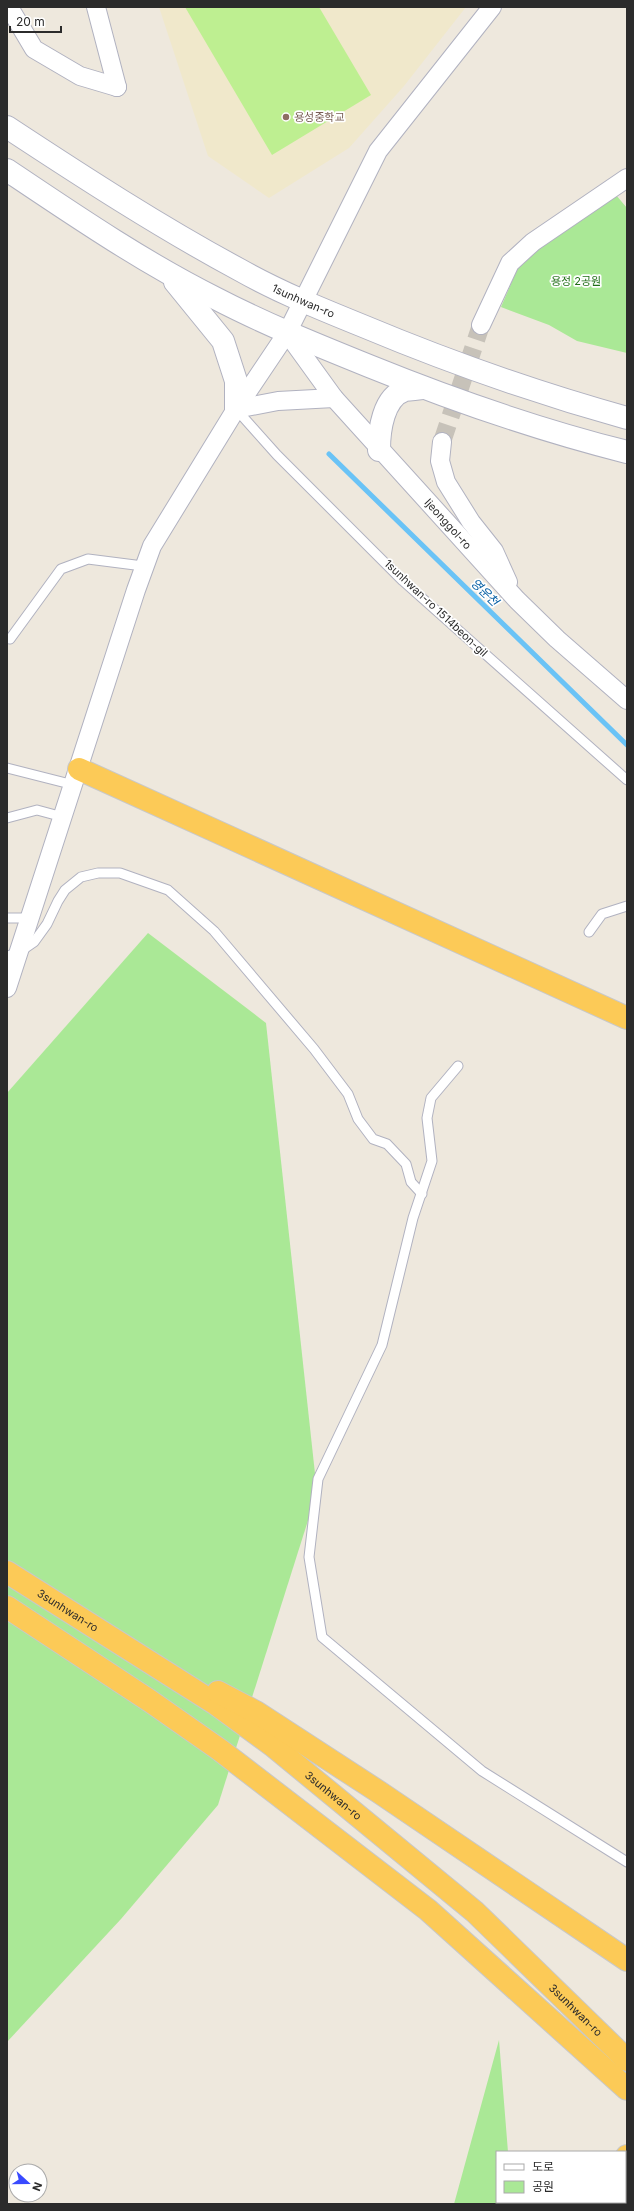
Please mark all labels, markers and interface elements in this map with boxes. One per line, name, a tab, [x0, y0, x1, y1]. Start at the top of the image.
scale bar	[10, 8, 61, 34]
text: 20 m	[16, 14, 45, 29]
place label: 용성중학교	[294, 110, 345, 124]
marker: 용성중학교	[281, 112, 291, 122]
park label: 용정 2공원	[551, 274, 601, 288]
street label: 1sunhwan-ro	[270, 281, 337, 321]
street label: Ijeonggol-ro	[421, 496, 475, 552]
street label: 1sunhwan-ro 1514beon-gil	[381, 556, 491, 660]
water label: 영운천	[468, 575, 504, 610]
street label: 3sunhwan-ro	[35, 1586, 101, 1635]
street label: 3sunhwan-ro	[302, 1768, 365, 1823]
street label: 3sunhwan-ro	[546, 1981, 606, 2040]
legend	[496, 2151, 626, 2203]
text: 도로	[532, 2159, 554, 2174]
north arrow	[8, 2163, 48, 2203]
text: 공원	[532, 2179, 554, 2194]
text: N	[29, 2180, 45, 2193]

